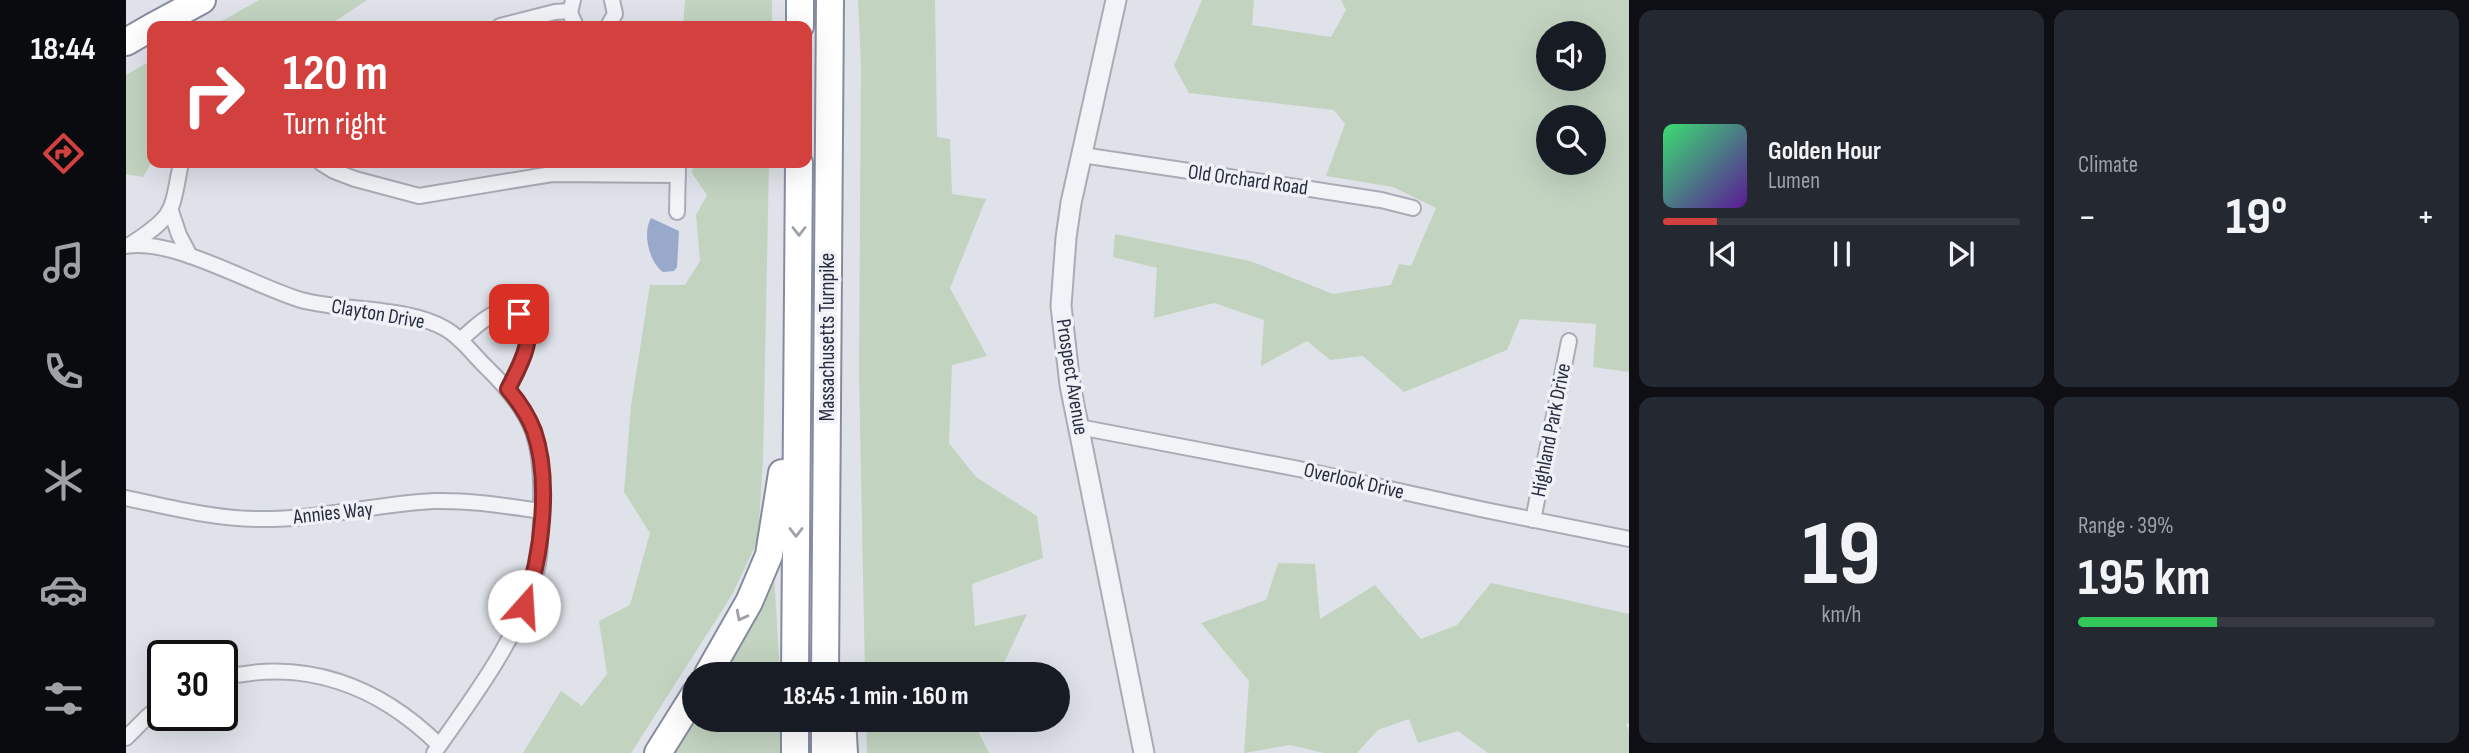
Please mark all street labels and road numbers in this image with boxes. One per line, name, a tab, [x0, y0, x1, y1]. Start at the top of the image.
street label: Old Orchard Road	[1187, 159, 1309, 201]
street label: Massachusetts Turnpike	[815, 253, 840, 421]
street label: Clayton Drive	[329, 294, 427, 334]
street label: Prospect Avenue	[1050, 317, 1094, 437]
street label: Highland Park Drive	[1526, 361, 1576, 499]
street label: Overlook Drive	[1301, 457, 1407, 505]
street label: Annies Way	[291, 496, 374, 530]

